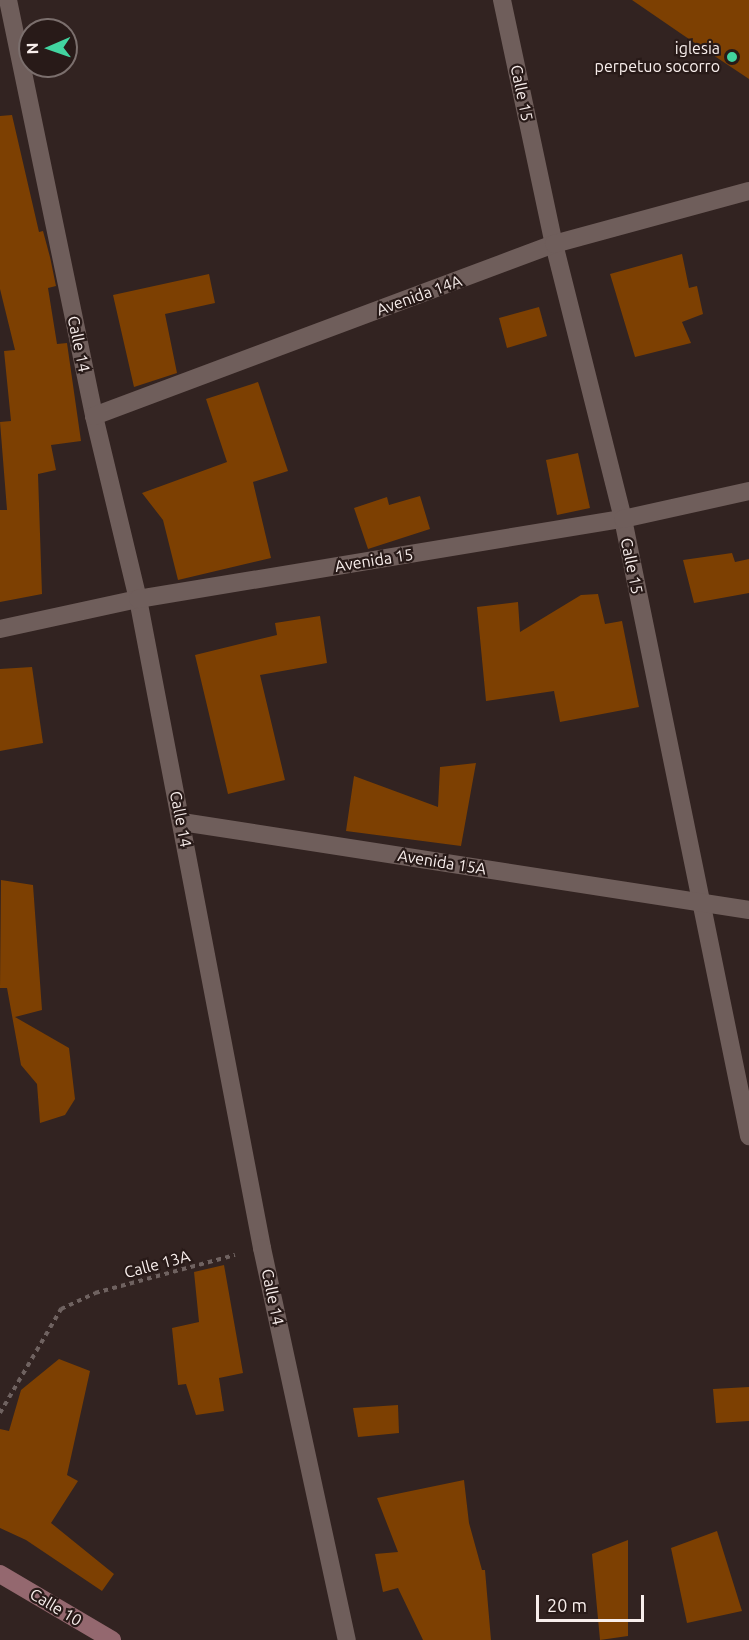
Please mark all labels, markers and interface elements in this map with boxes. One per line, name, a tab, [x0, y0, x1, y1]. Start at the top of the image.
north arrow	[18, 18, 78, 78]
place label: iglesia perpetuo socorro	[595, 38, 720, 76]
text: N	[23, 42, 41, 55]
marker: iglesia perpetuo socorro	[725, 50, 739, 64]
street label: Calle 15	[507, 63, 537, 123]
street label: Avenida 14A	[374, 271, 464, 319]
street label: Calle 14	[64, 314, 94, 374]
street label: Calle 15	[617, 536, 647, 596]
street label: Avenida 15	[333, 544, 415, 576]
street label: Calle 14	[166, 789, 196, 849]
street label: Avenida 15A	[396, 846, 488, 878]
street label: Calle 13A	[122, 1246, 192, 1282]
street label: Calle 14	[258, 1267, 288, 1327]
scale bar	[539, 1583, 647, 1621]
street label: Calle 10	[27, 1584, 85, 1630]
text: 20 m	[547, 1595, 587, 1615]

